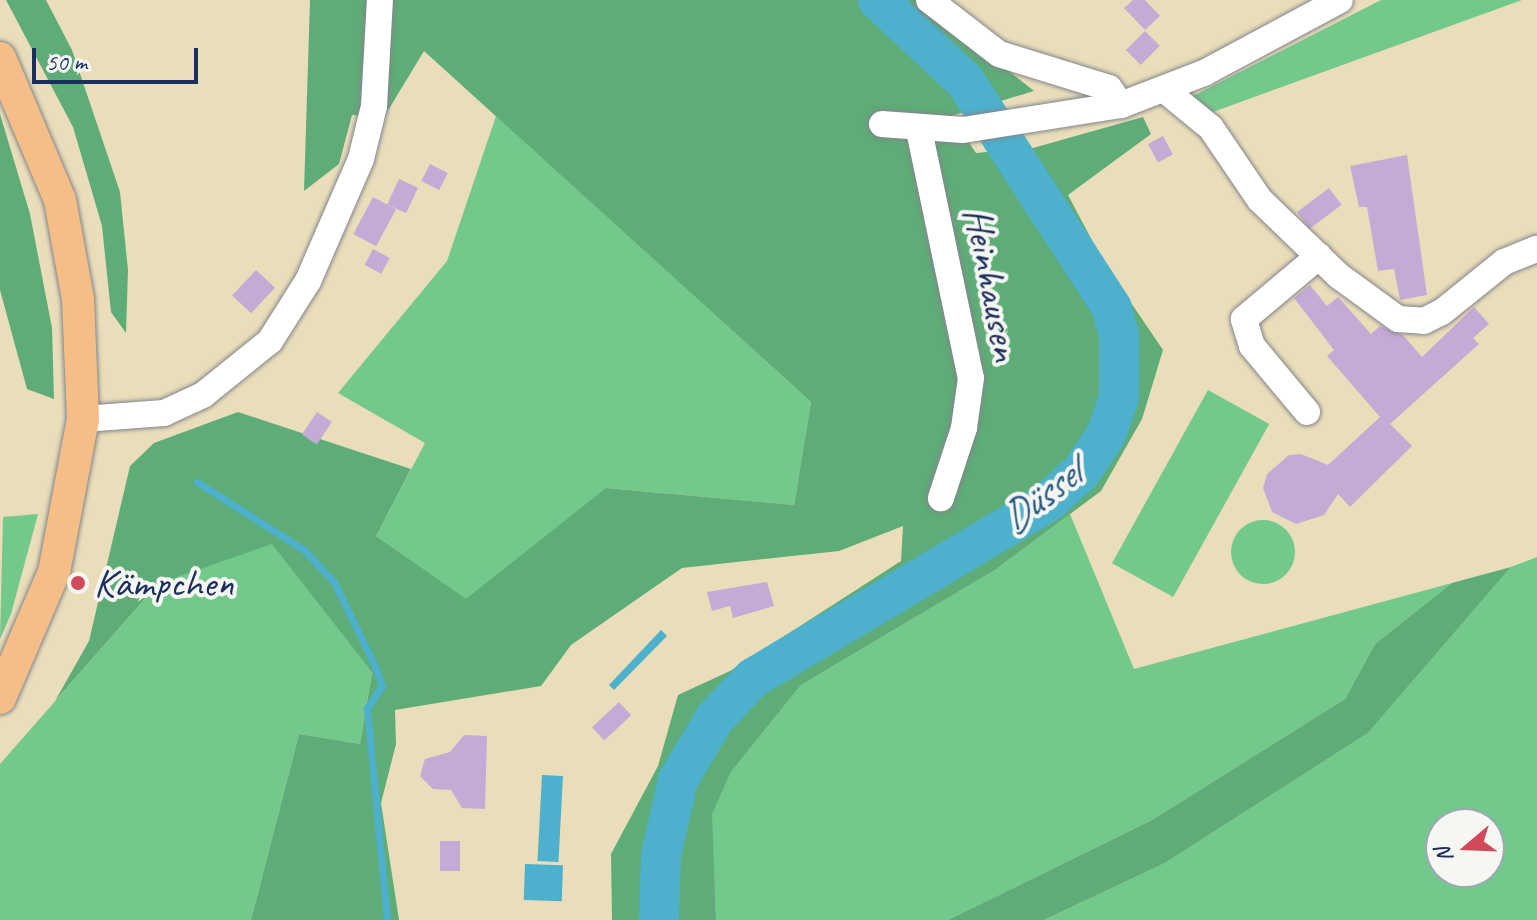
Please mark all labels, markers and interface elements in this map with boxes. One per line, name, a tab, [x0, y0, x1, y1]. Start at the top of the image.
scale bar	[36, 32, 202, 82]
text: 50 m	[46, 47, 87, 77]
street label: Heinhausen	[954, 203, 1030, 365]
water label: Düssel	[990, 450, 1092, 544]
place label: Kämpchen	[94, 559, 233, 607]
marker: Kämpchen	[69, 574, 87, 592]
north arrow	[1425, 808, 1505, 888]
text: N	[1429, 844, 1460, 866]

